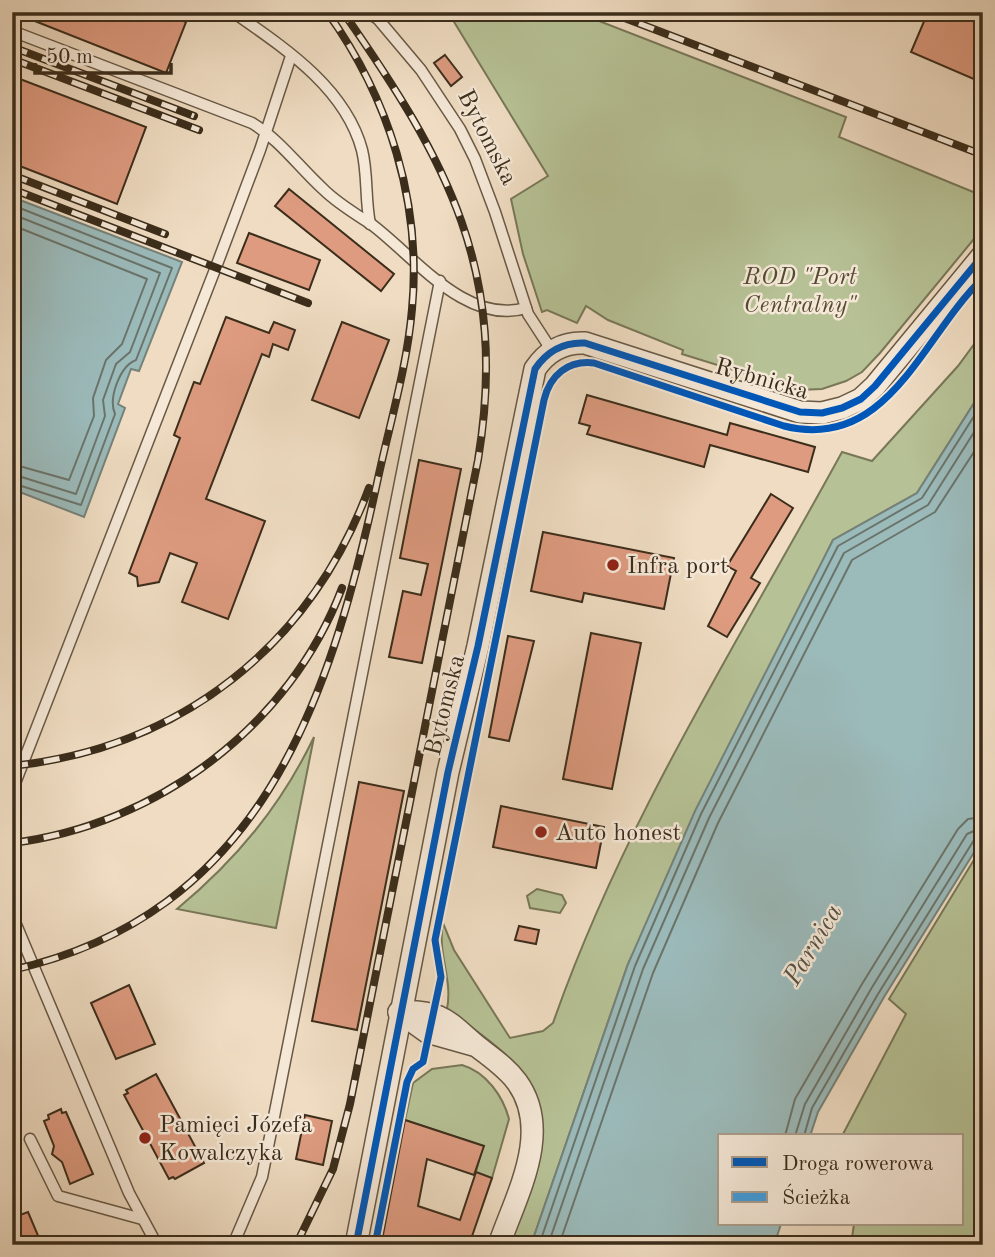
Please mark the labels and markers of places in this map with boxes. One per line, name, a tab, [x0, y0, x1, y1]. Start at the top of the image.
place label: Infra port	[627, 555, 728, 579]
marker: Infra port	[605, 557, 621, 573]
place label: Auto honest	[555, 822, 681, 846]
marker: Auto honest	[533, 824, 549, 840]
place label: Pamięci Józefa Kowalczyka	[159, 1114, 313, 1166]
marker: Pamięci Józefa Kowalczyka	[137, 1130, 153, 1146]

